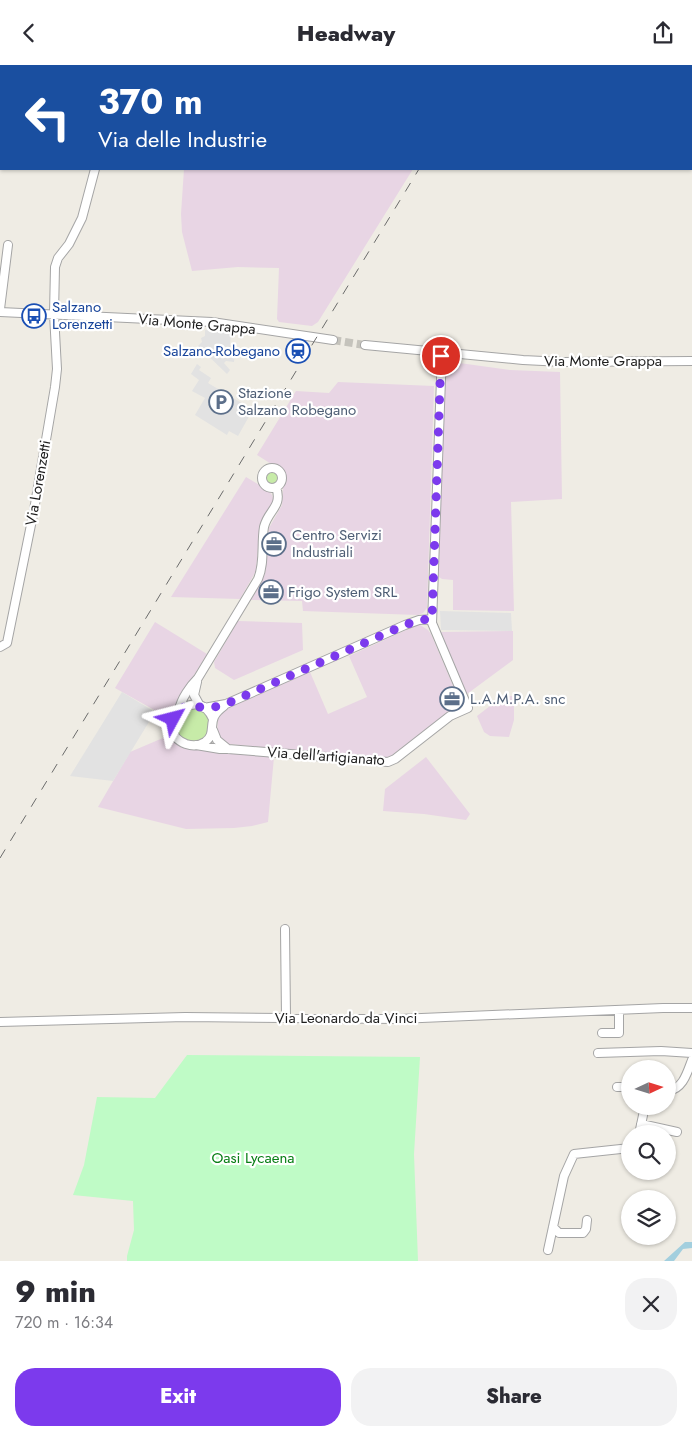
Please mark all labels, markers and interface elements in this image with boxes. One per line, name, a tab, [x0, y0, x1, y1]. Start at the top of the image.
text: Headway	[297, 17, 395, 49]
icon: back	[15, 19, 43, 47]
icon: share	[649, 19, 677, 47]
text: 370 m	[98, 77, 203, 127]
icon: left	[15, 85, 80, 150]
text: Via delle Industrie	[98, 123, 267, 155]
place label: Salzano Lorenzetti	[52, 296, 113, 335]
bus stop icon: Salzano Lorenzetti	[21, 303, 47, 329]
street label: Via Monte Grappa	[137, 308, 257, 340]
pin	[420, 335, 462, 377]
station icon: Salzano-Robegano	[285, 338, 311, 364]
place label: Salzano-Robegano	[163, 340, 280, 362]
icon: arrive	[427, 342, 455, 370]
street label: Via Monte Grappa	[544, 350, 662, 372]
place label: Stazione Salzano Robegano	[238, 382, 356, 421]
parking icon: Stazione Salzano Robegano	[208, 389, 234, 415]
street label: Via Lorenzetti	[20, 439, 56, 527]
place label: Centro Servizi Industriali	[292, 524, 382, 563]
office icon: Centro Servizi Industriali	[261, 531, 287, 557]
office icon: Frigo System SRL	[258, 579, 284, 605]
place label: Frigo System SRL	[288, 581, 397, 603]
office icon: L.A.M.P.A. snc	[439, 686, 465, 712]
place label: L.A.M.P.A. snc	[470, 688, 565, 710]
position arrow	[146, 692, 198, 744]
street label: Via dell'artigianato	[266, 741, 386, 771]
street label: Via Leonardo da Vinci	[275, 1007, 417, 1029]
north arrow	[621, 1060, 676, 1115]
map controls	[621, 1060, 676, 1245]
button: search	[621, 1125, 676, 1180]
park label: Oasi Lycaena	[211, 1147, 295, 1169]
button: layers	[621, 1190, 676, 1245]
text: 9 min	[15, 1270, 96, 1313]
button: close	[625, 1278, 677, 1330]
text: 720 m · 16:34	[15, 1311, 113, 1334]
button: Exit	[15, 1368, 341, 1426]
button: Share	[351, 1368, 677, 1426]

